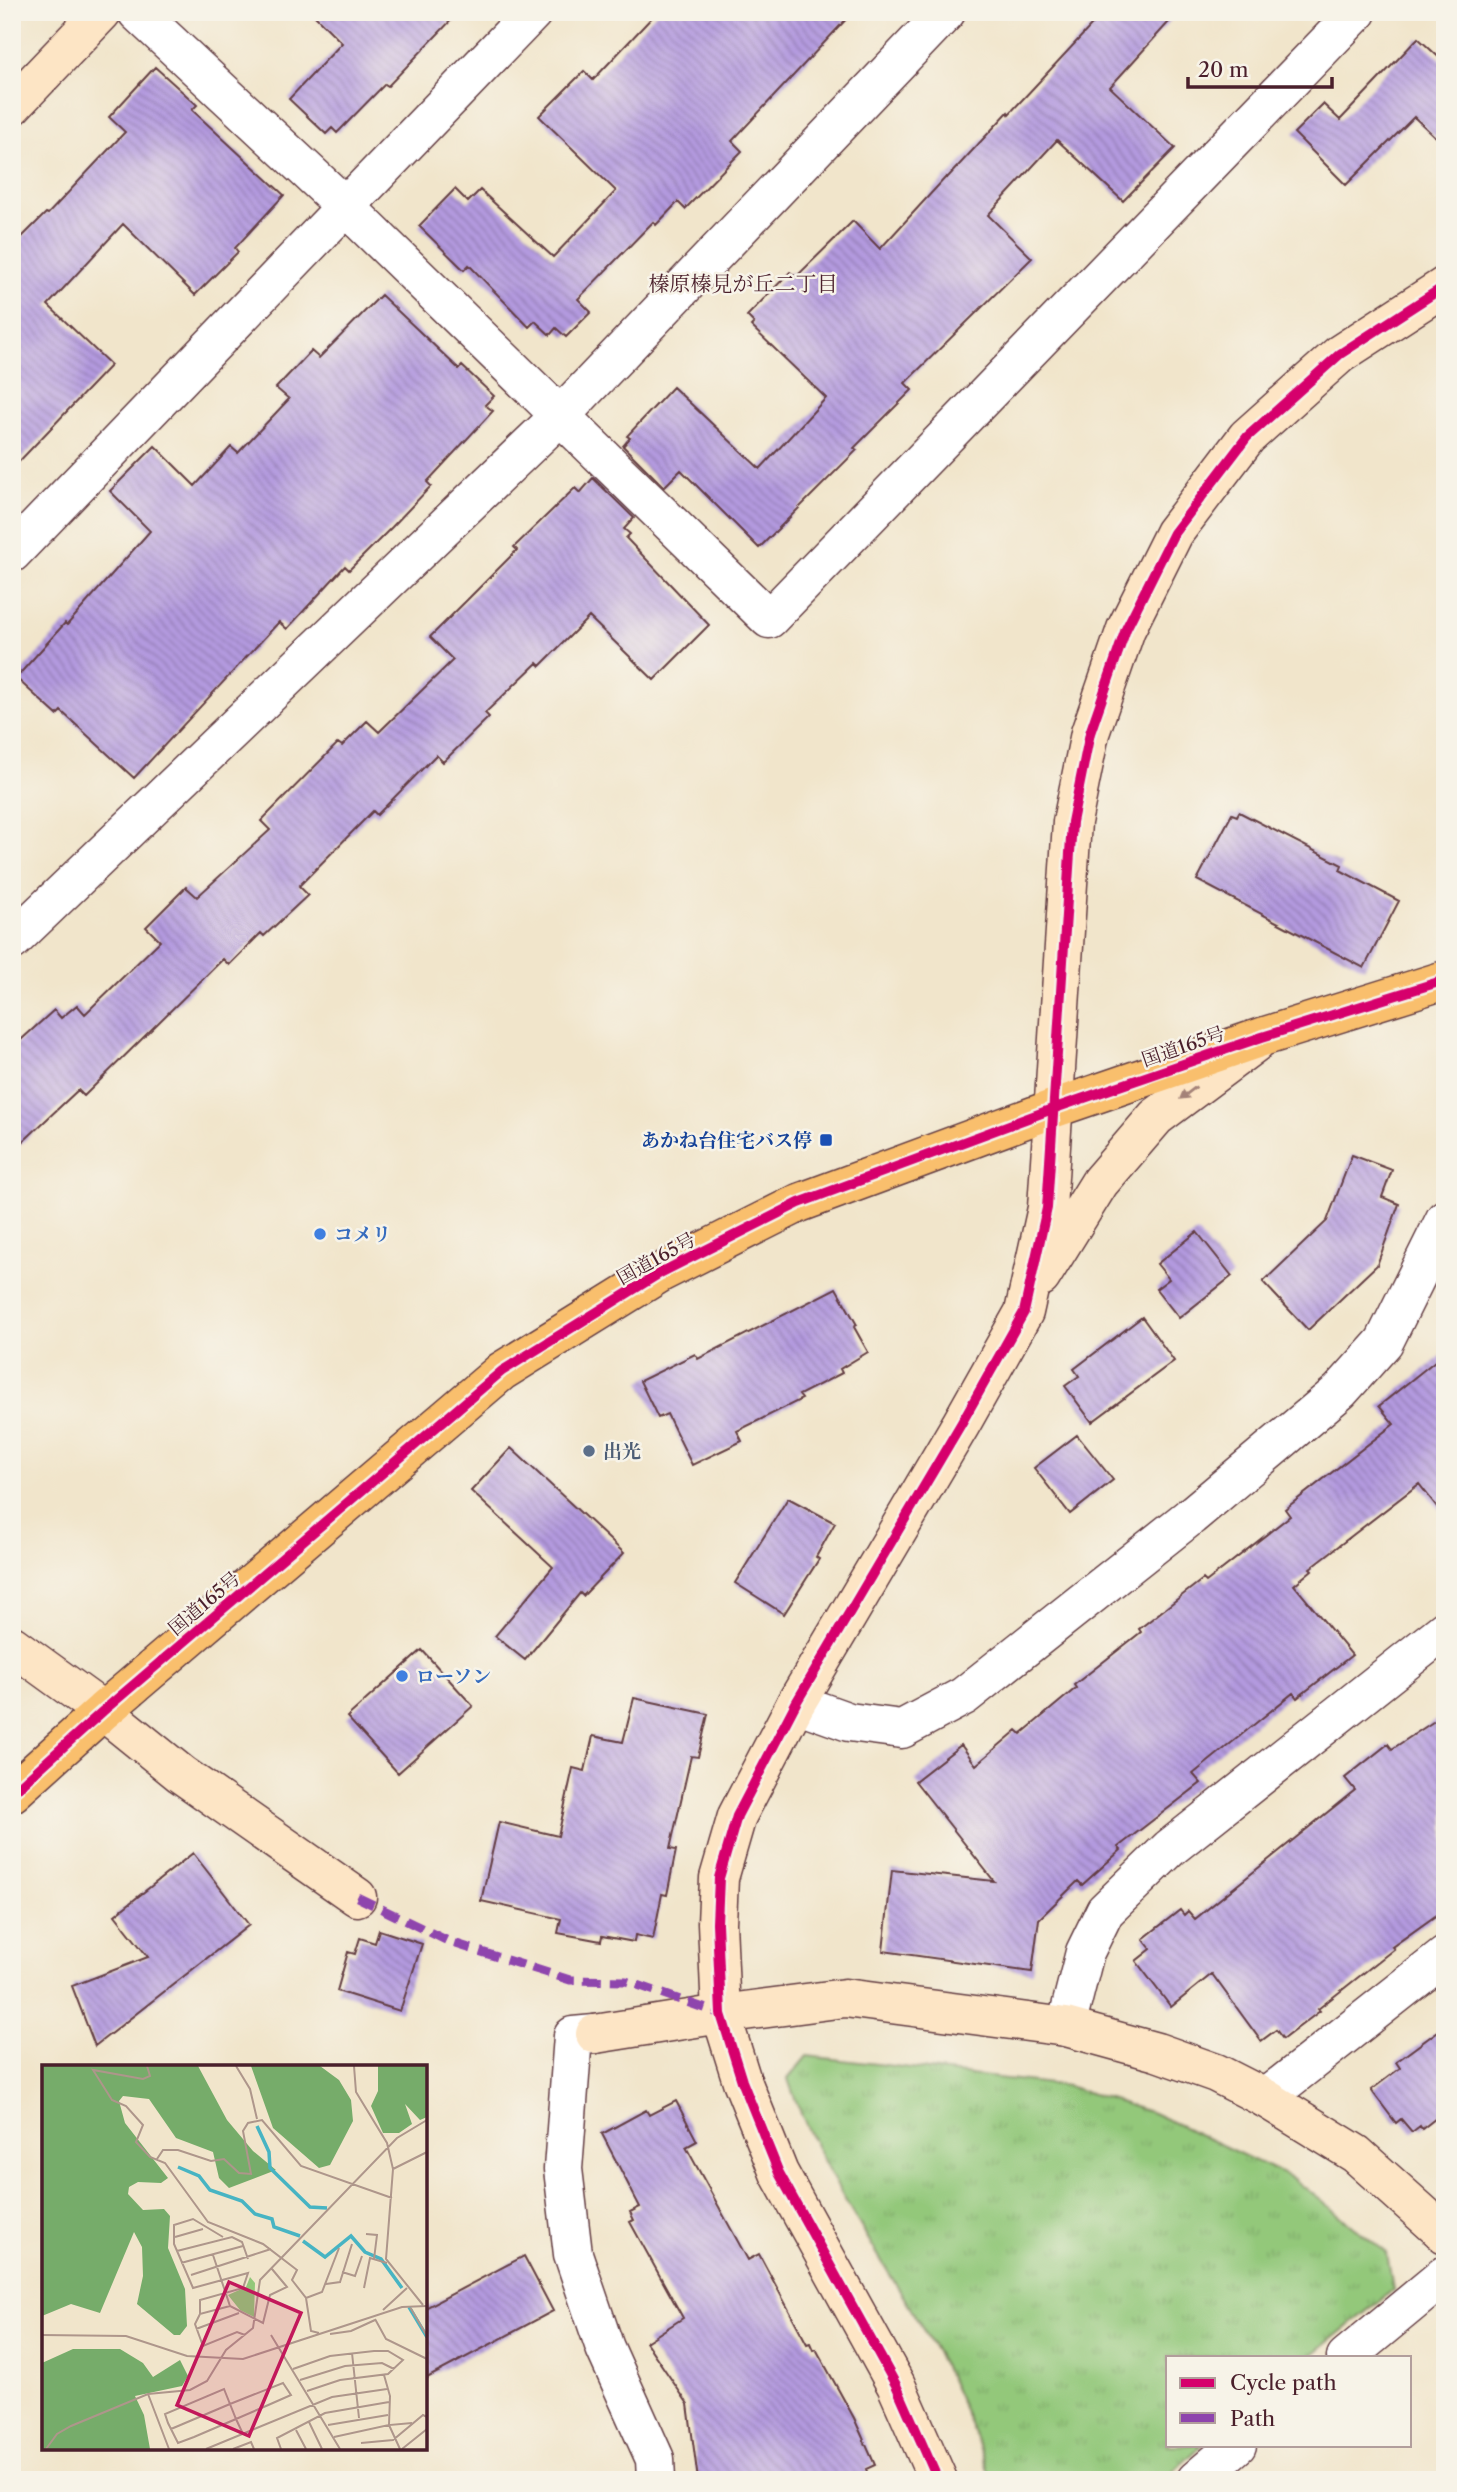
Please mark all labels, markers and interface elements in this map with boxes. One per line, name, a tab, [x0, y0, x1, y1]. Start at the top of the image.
scale bar	[1188, 46, 1331, 90]
text: 20 m	[1198, 57, 1249, 82]
district label: 榛原榛見が丘二丁目	[649, 271, 838, 296]
street label: 国道165号	[1139, 1022, 1228, 1071]
one-way arrow	[1179, 1086, 1197, 1100]
place label: あかね台住宅バス停	[641, 1129, 812, 1152]
marker: あかね台住宅バス停	[818, 1132, 834, 1148]
place label: コメリ	[334, 1223, 391, 1246]
marker: コメリ	[312, 1226, 328, 1242]
street label: 国道165号	[613, 1227, 700, 1289]
place label: 出光	[603, 1440, 641, 1463]
marker: 出光	[581, 1443, 597, 1459]
street label: 国道165号	[164, 1567, 245, 1640]
place label: ローソン	[416, 1665, 491, 1688]
marker: ローソン	[394, 1668, 410, 1684]
inset map	[42, 2065, 427, 2450]
legend	[1166, 2356, 1412, 2446]
text: Cycle path	[1230, 2370, 1337, 2395]
text: Path	[1230, 2406, 1275, 2431]

